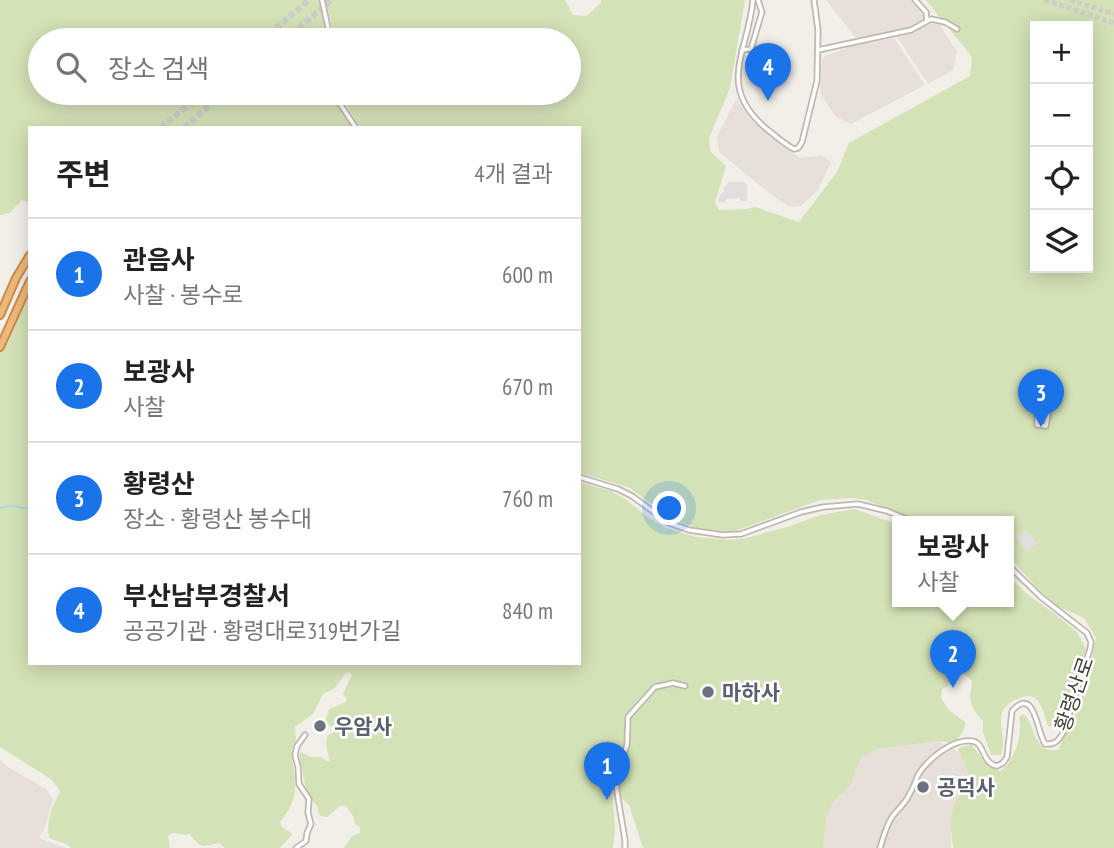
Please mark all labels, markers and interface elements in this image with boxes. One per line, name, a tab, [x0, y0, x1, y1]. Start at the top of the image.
map controls	[1030, 21, 1093, 273]
button: +	[1030, 21, 1093, 84]
search box	[28, 28, 581, 105]
pin: 4	[745, 43, 791, 101]
icon: search	[52, 48, 90, 86]
text: 장소 검색	[108, 52, 209, 85]
button: −	[1030, 84, 1093, 147]
button: locate	[1030, 147, 1093, 210]
text: 주변	[56, 154, 111, 193]
text: 4개 결과	[474, 159, 553, 188]
button: layers	[1030, 210, 1093, 273]
text: 관음사	[123, 243, 195, 276]
text: 1	[74, 260, 85, 289]
text: 600 m	[502, 260, 553, 289]
text: 사찰 · 봉수로	[123, 280, 243, 309]
text: 보광사	[123, 355, 195, 388]
pin: 3	[1018, 369, 1064, 427]
text: 2	[74, 372, 85, 401]
text: 670 m	[502, 372, 553, 401]
text: 사찰	[123, 392, 165, 421]
text: 황령산	[123, 467, 195, 500]
text: 3	[74, 484, 85, 513]
text: 760 m	[502, 484, 553, 513]
your location	[652, 491, 686, 525]
text: 장소 · 황령산 봉수대	[123, 504, 312, 533]
popup	[892, 516, 1014, 607]
text: 보광사	[917, 530, 989, 563]
text: 사찰	[917, 567, 959, 596]
text: 부산남부경찰서	[123, 579, 290, 612]
text: 4	[74, 596, 85, 625]
text: 840 m	[502, 596, 553, 625]
text: 공공기관 · 황령대로319번가길	[123, 616, 401, 645]
pin: 2	[930, 630, 976, 688]
street label: 황령산로	[1049, 653, 1099, 735]
place label: 마하사	[722, 679, 780, 706]
marker: 마하사	[700, 684, 716, 700]
place label: 우암사	[334, 713, 392, 740]
marker: 우암사	[312, 718, 328, 734]
pin: 1	[584, 742, 630, 800]
place label: 공덕사	[937, 774, 995, 801]
marker: 공덕사	[915, 779, 931, 795]

